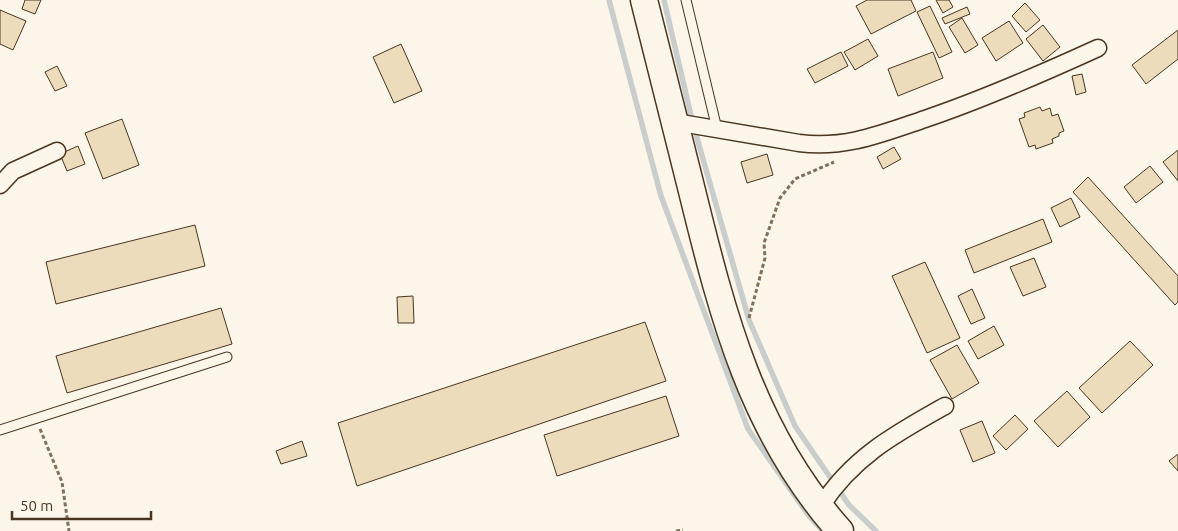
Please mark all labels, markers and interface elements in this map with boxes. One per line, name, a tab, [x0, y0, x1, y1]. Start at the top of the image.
scale bar	[12, 488, 151, 520]
text: 50 m	[20, 497, 53, 514]

